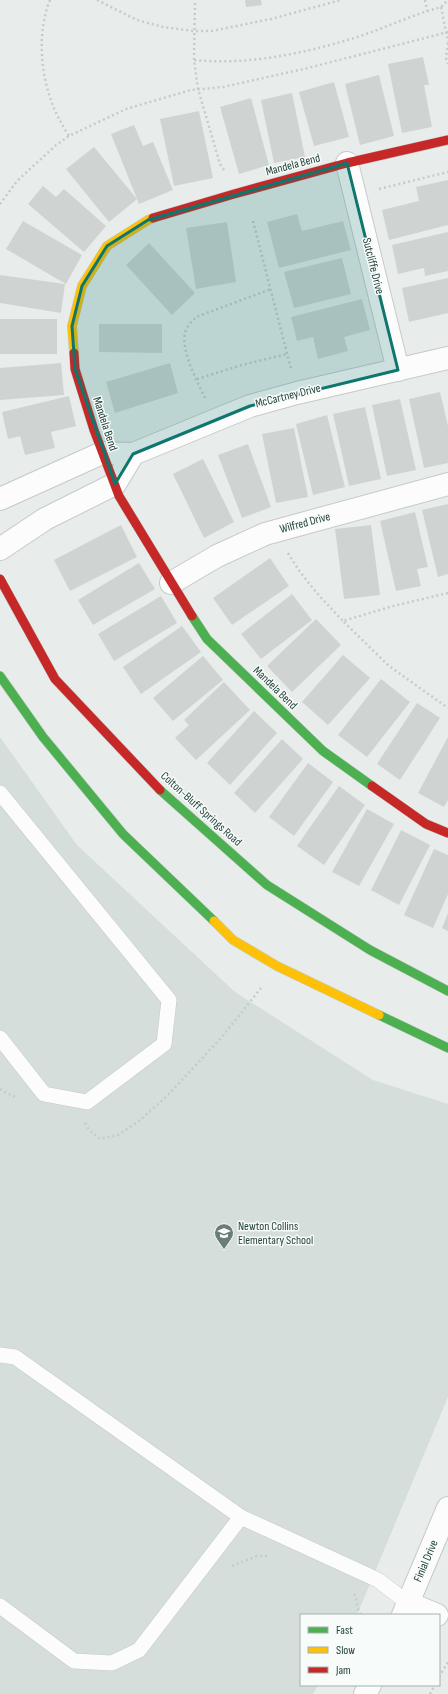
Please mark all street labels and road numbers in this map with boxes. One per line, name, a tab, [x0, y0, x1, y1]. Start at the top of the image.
street label: Mandela Bend	[264, 151, 322, 179]
street label: Sutcliffe Drive	[359, 236, 387, 296]
street label: McCartney Drive	[254, 381, 322, 411]
street label: Mandela Bend	[89, 395, 121, 453]
street label: Wilfred Drive	[278, 509, 332, 537]
street label: Mandela Bend	[250, 663, 300, 713]
street label: Colton-Bluff Springs Road	[157, 769, 245, 849]
street label: Finial Drive	[410, 1538, 442, 1584]

